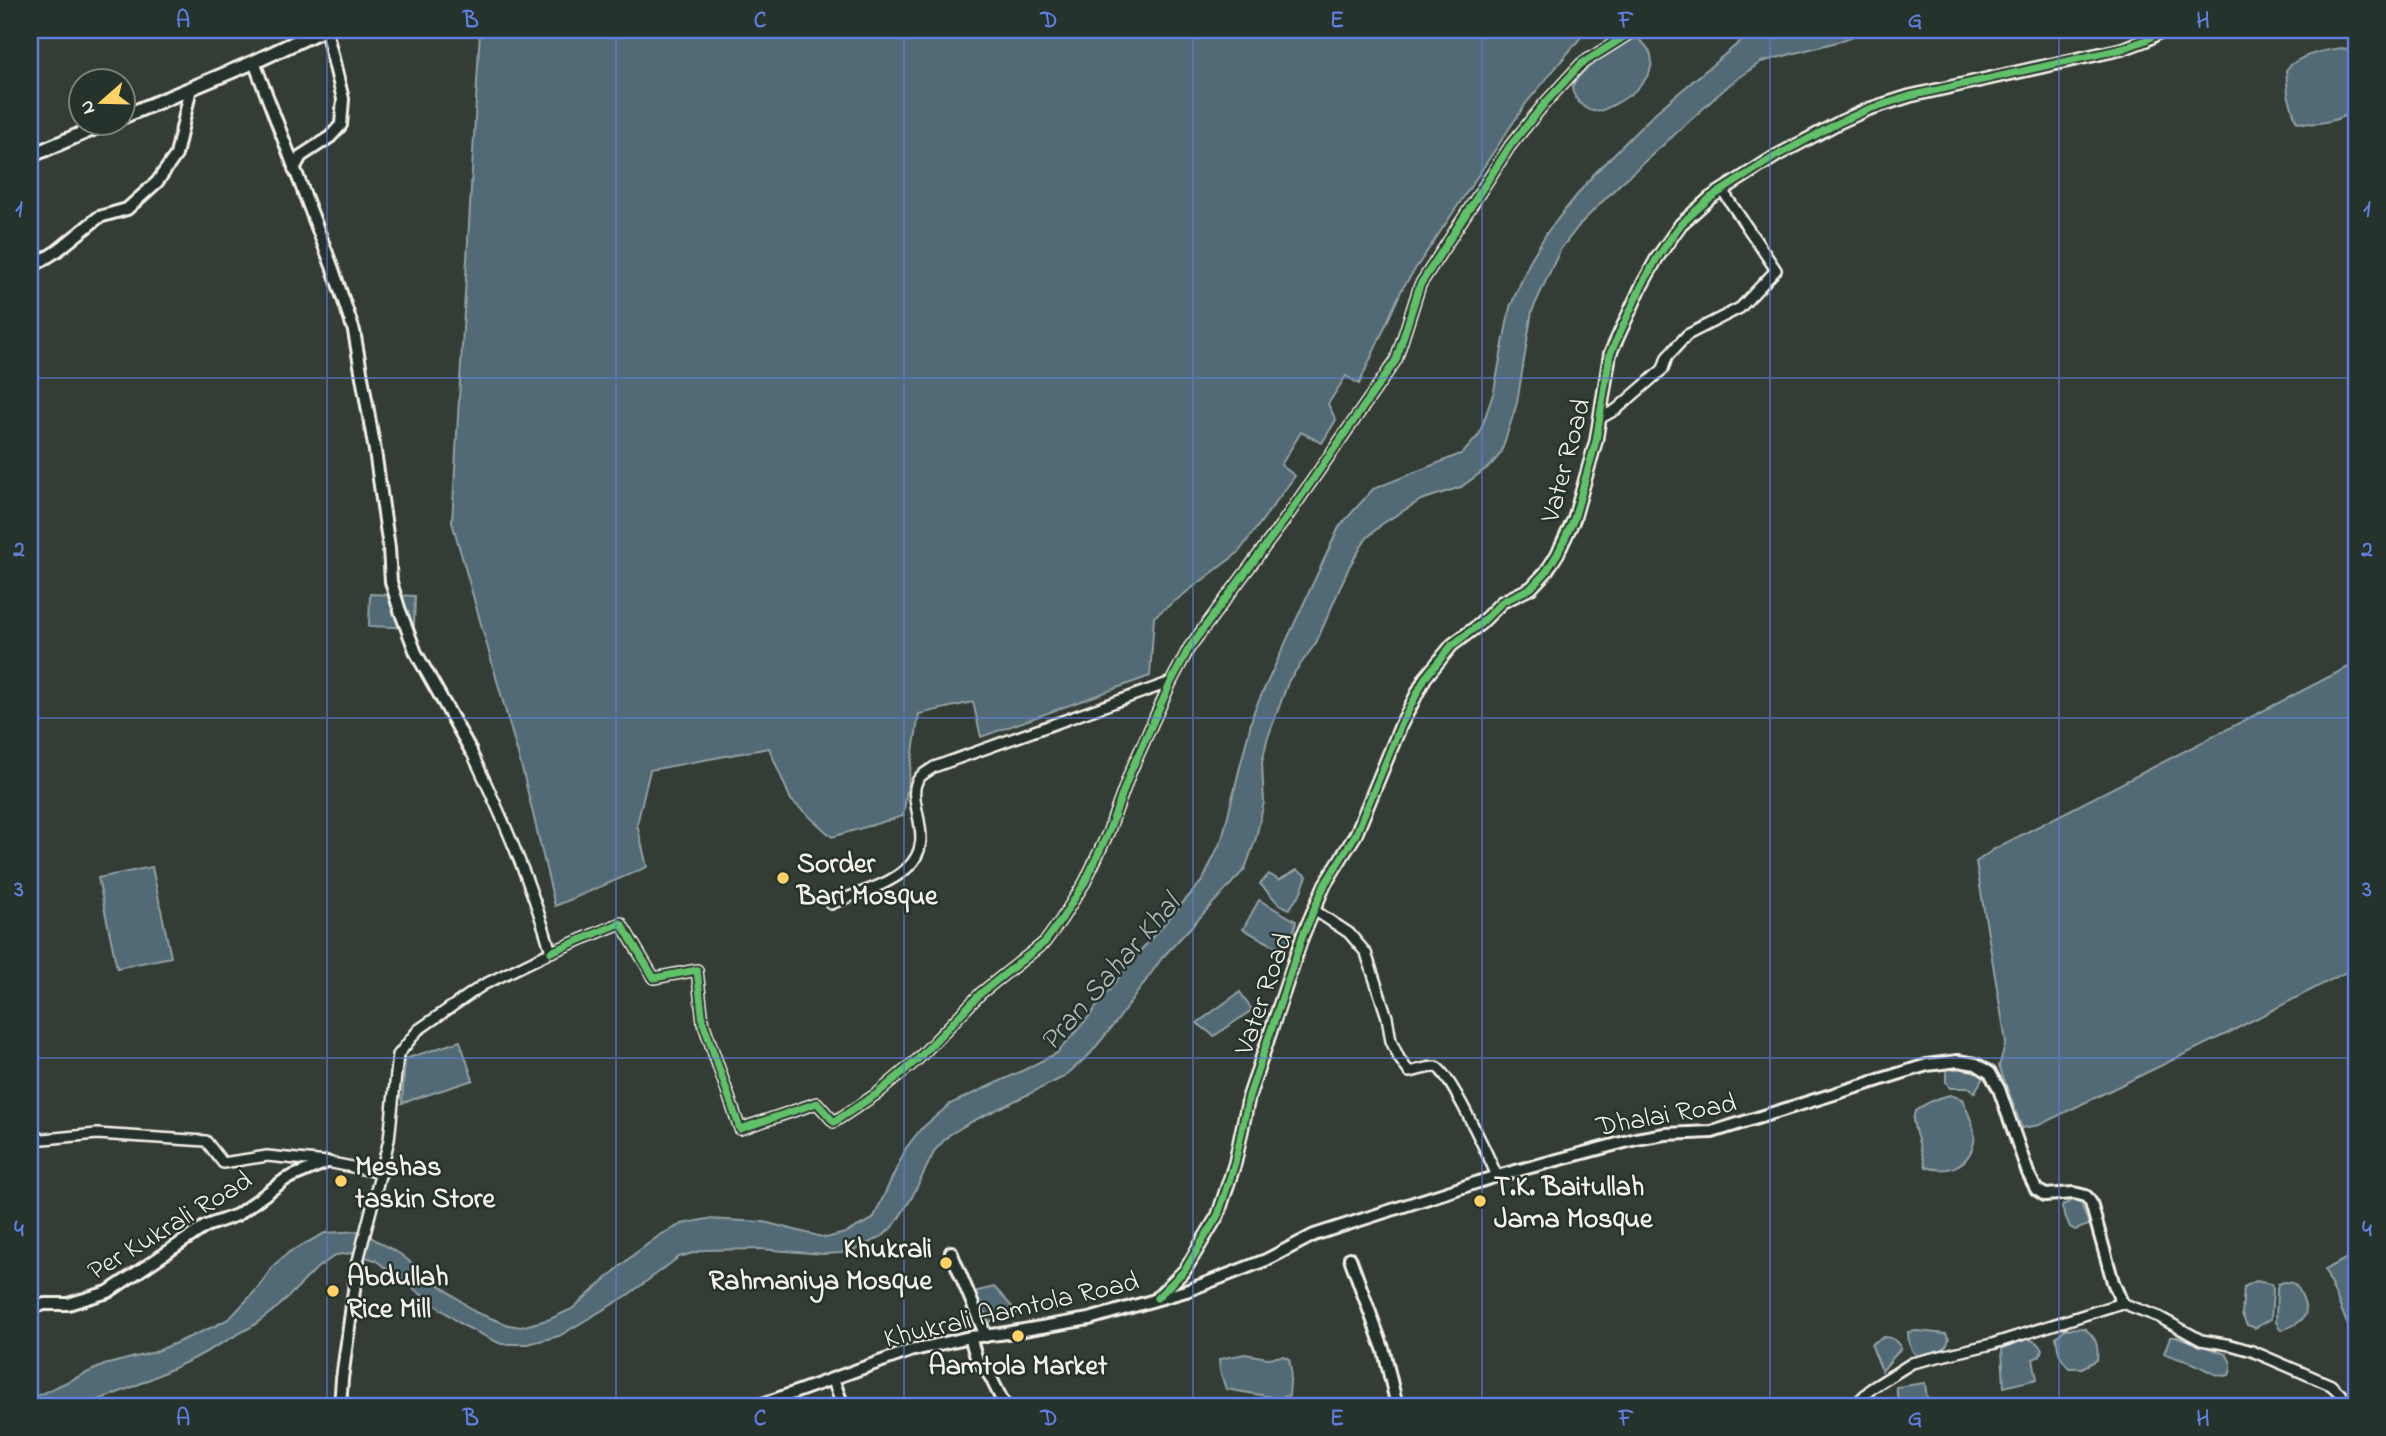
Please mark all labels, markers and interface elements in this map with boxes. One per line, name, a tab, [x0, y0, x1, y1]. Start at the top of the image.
text: A	[176, 5, 190, 38]
text: B	[462, 5, 479, 38]
text: C	[754, 5, 767, 38]
text: D	[1040, 5, 1057, 38]
text: E	[1330, 5, 1344, 38]
text: F	[1618, 5, 1634, 38]
text: G	[1908, 5, 1922, 38]
text: H	[2196, 5, 2210, 38]
north arrow	[66, 66, 136, 136]
text: N	[73, 96, 103, 118]
text: 1	[15, 194, 23, 227]
text: 1	[2363, 194, 2371, 227]
street label: Vater Road	[1531, 394, 1604, 528]
text: 2	[12, 534, 25, 567]
text: 2	[2360, 534, 2373, 567]
place label: Sorder Bari Mosque	[795, 845, 939, 918]
marker: Sorder Bari Mosque	[775, 870, 791, 886]
text: 3	[13, 874, 24, 907]
text: 3	[2361, 874, 2372, 907]
water label: Pran Sahar Khal	[1030, 883, 1195, 1062]
street label: Vater Road	[1225, 927, 1305, 1062]
street label: Dhalai Road	[1592, 1084, 1740, 1149]
place label: Meshas taskin Store	[354, 1148, 497, 1221]
street label: Per Kukrali Road	[81, 1161, 261, 1292]
place label: T.K. Baitullah Jama Mosque	[1494, 1168, 1654, 1241]
marker: Meshas taskin Store	[333, 1173, 349, 1189]
marker: T.K. Baitullah Jama Mosque	[1472, 1193, 1488, 1209]
text: 4	[14, 1214, 24, 1247]
text: 4	[2362, 1214, 2372, 1247]
place label: Khukrali Rahmaniya Mosque	[709, 1230, 933, 1303]
marker: Khukrali Rahmaniya Mosque	[938, 1255, 954, 1271]
place label: Abdullah Rice Mill	[347, 1258, 449, 1331]
street label: Khukrali Aamtola Road	[880, 1262, 1144, 1361]
marker: Abdullah Rice Mill	[325, 1283, 341, 1299]
marker: Aamtola Market	[1010, 1328, 1026, 1344]
place label: Aamtola Market	[928, 1347, 1108, 1388]
text: A	[176, 1403, 190, 1436]
text: B	[462, 1403, 479, 1436]
text: C	[754, 1403, 767, 1436]
text: D	[1040, 1403, 1057, 1436]
text: E	[1330, 1403, 1344, 1436]
text: F	[1618, 1403, 1634, 1436]
text: G	[1908, 1403, 1922, 1436]
text: H	[2196, 1403, 2210, 1436]

